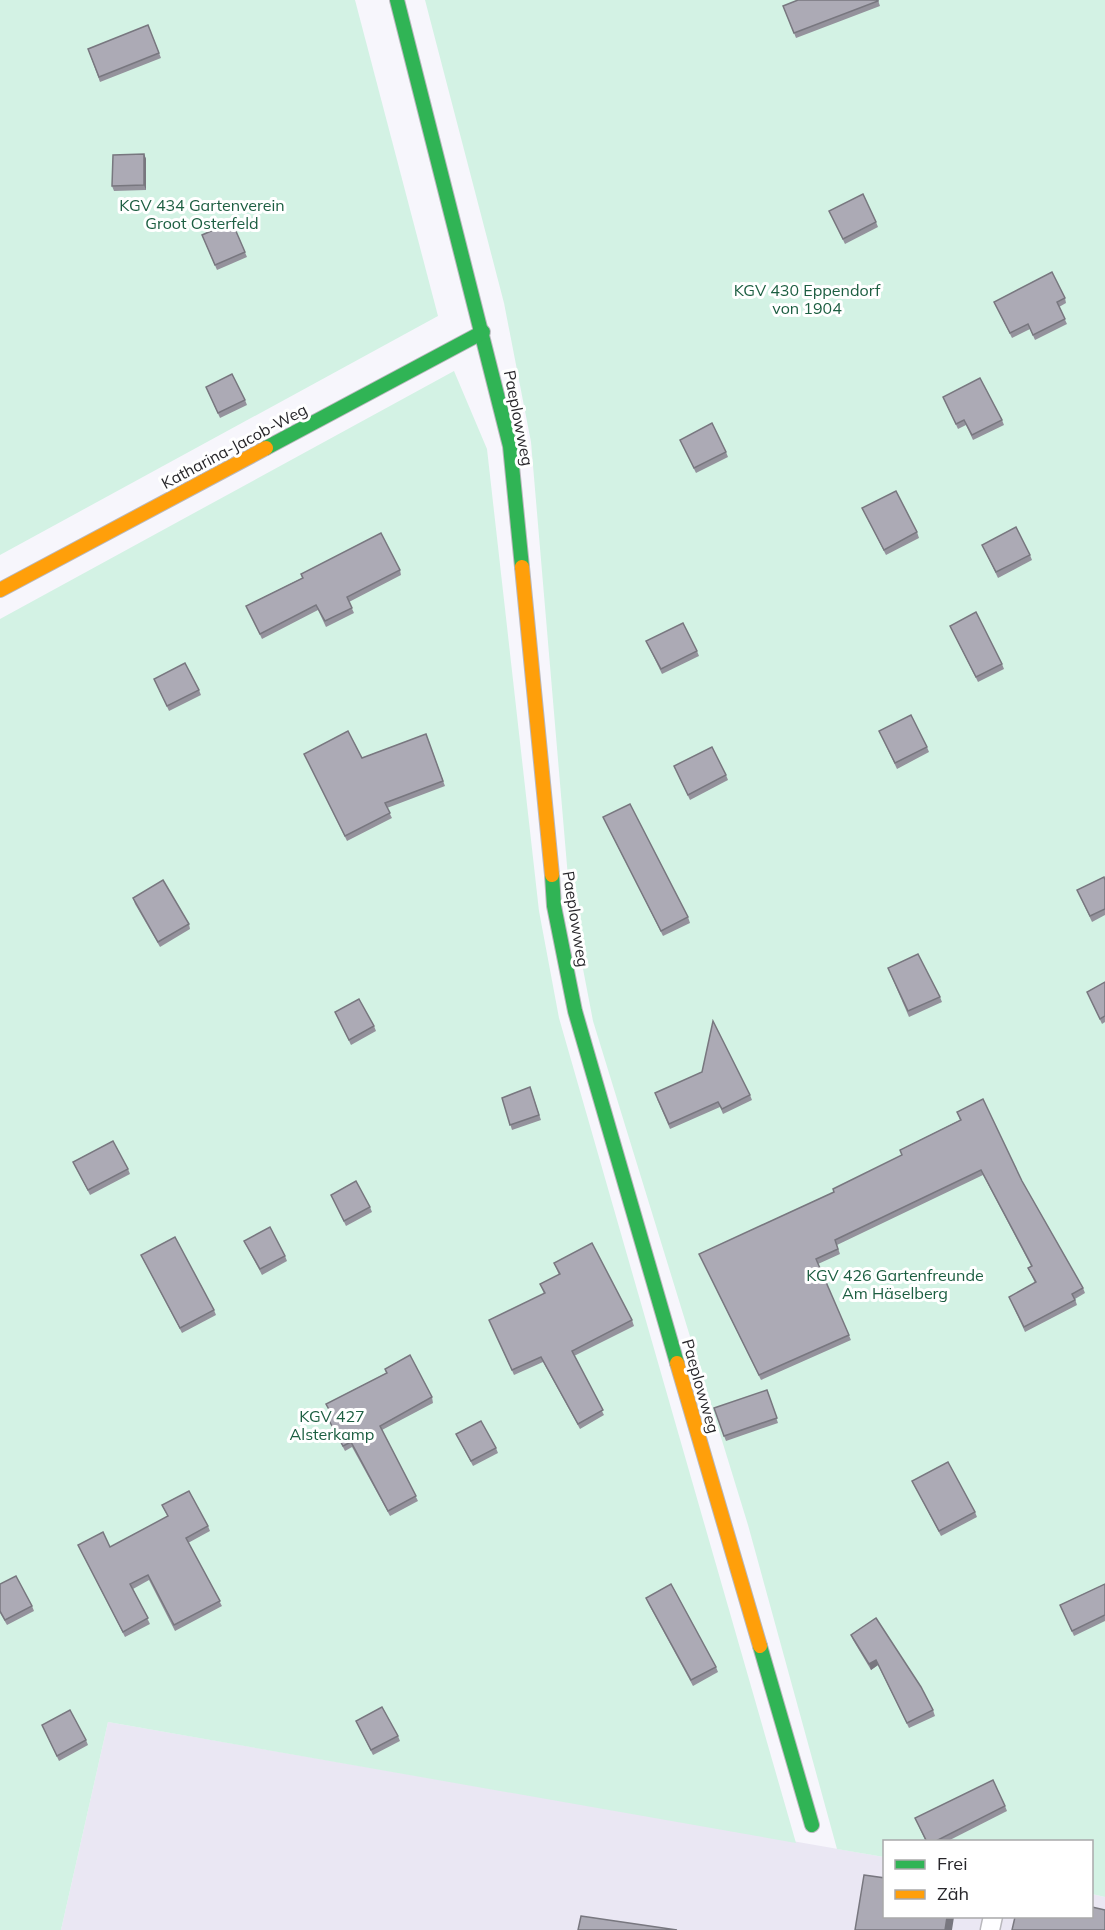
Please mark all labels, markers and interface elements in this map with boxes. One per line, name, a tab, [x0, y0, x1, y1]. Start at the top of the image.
park label: KGV 434 Gartenverein Groot Osterfeld	[119, 195, 285, 233]
park label: KGV 430 Eppendorf von 1904	[734, 280, 881, 318]
street label: Paeplowweg	[500, 368, 538, 468]
street label: Katharina-Jacob-Weg	[158, 399, 310, 493]
street label: Paeplowweg	[559, 870, 593, 968]
park label: KGV 426 Gartenfreunde Am Häselberg	[806, 1265, 984, 1303]
street label: Paeplowweg	[678, 1337, 724, 1435]
park label: KGV 427 Alsterkamp	[290, 1406, 374, 1444]
legend	[883, 1840, 1093, 1918]
text: Frei	[937, 1852, 967, 1875]
text: Zäh	[937, 1882, 969, 1905]

